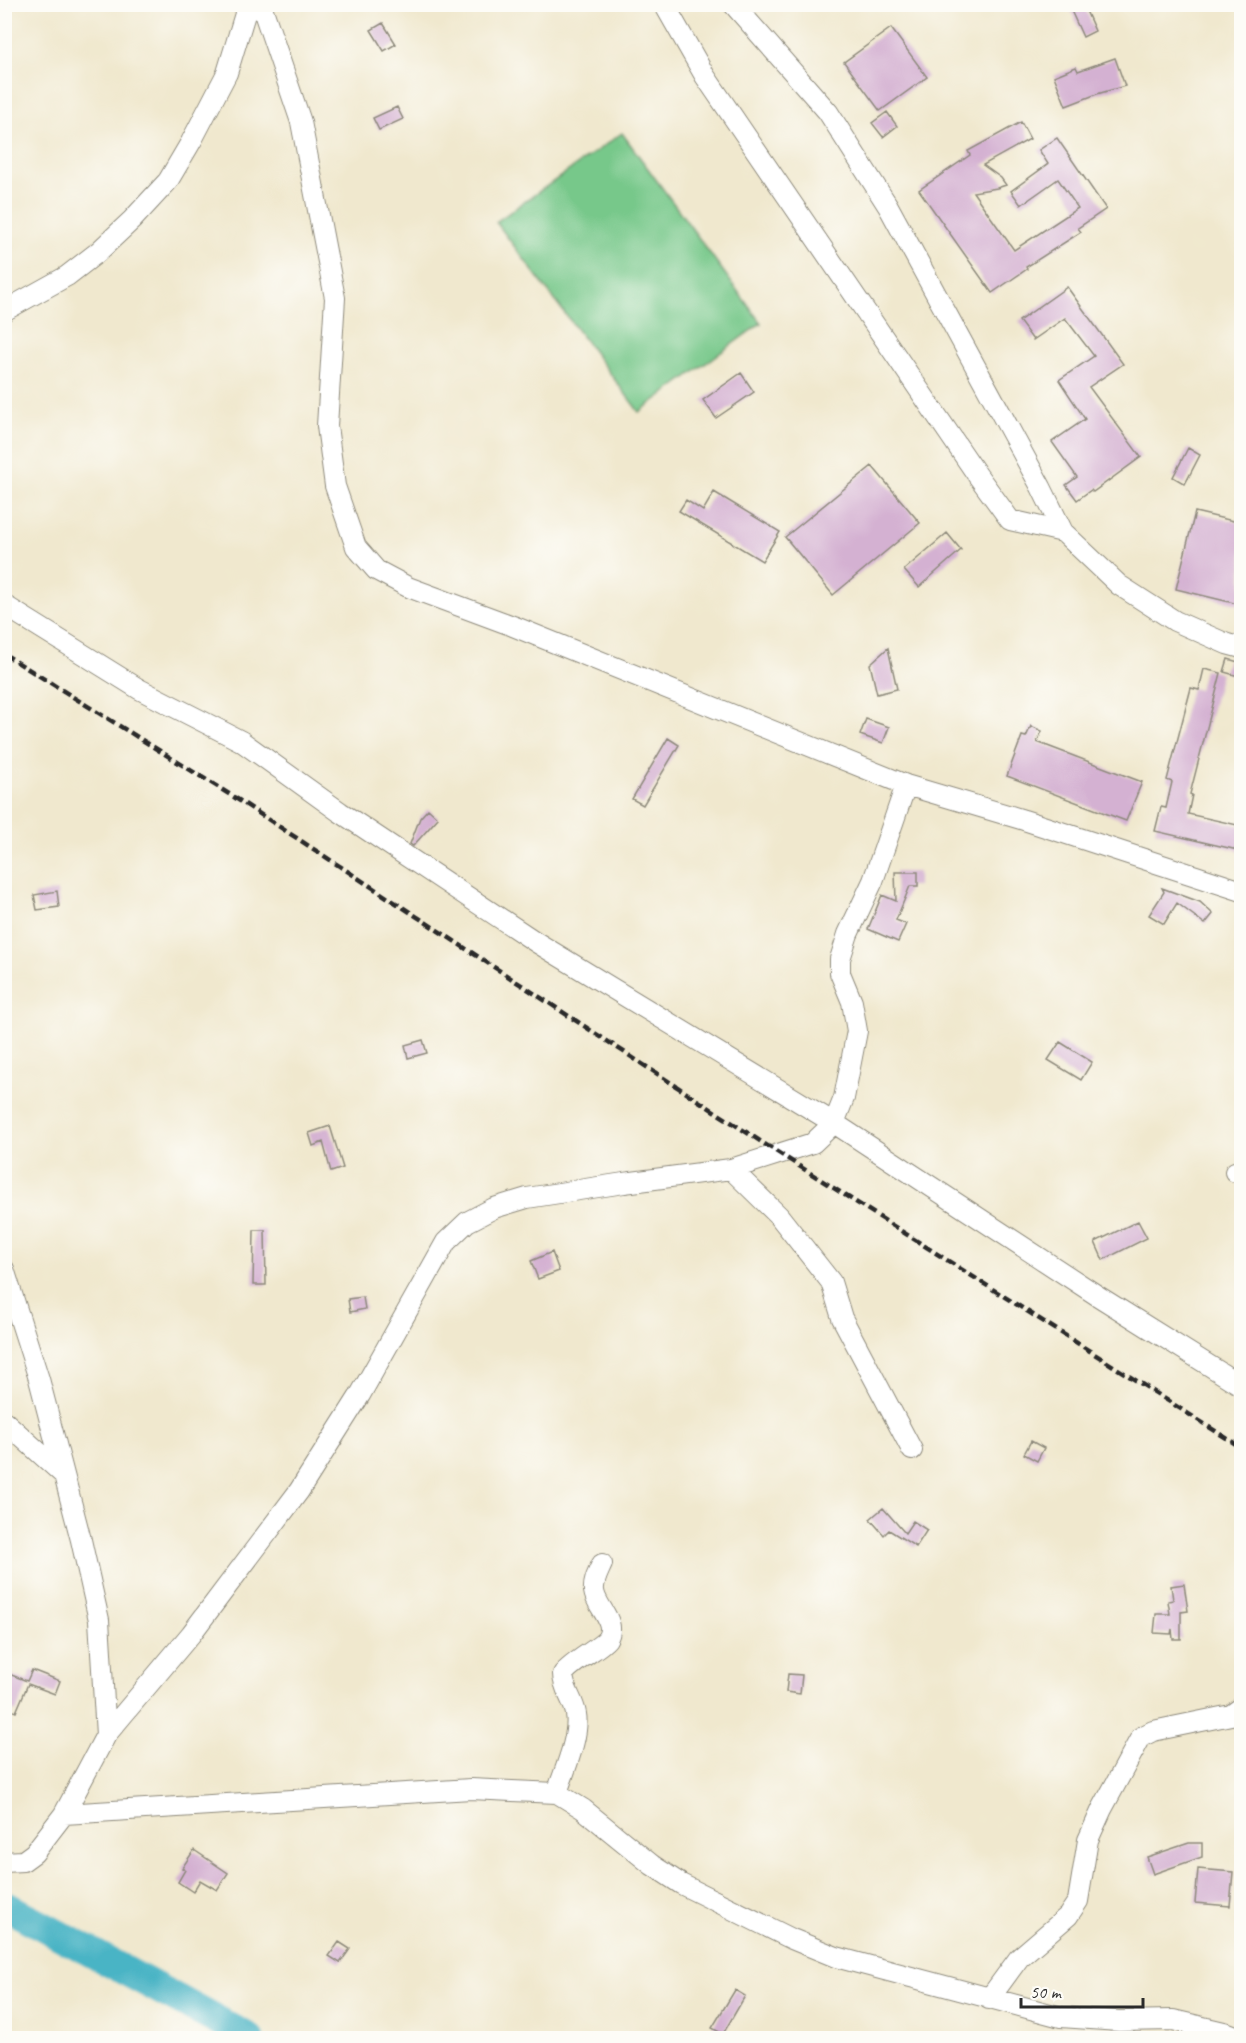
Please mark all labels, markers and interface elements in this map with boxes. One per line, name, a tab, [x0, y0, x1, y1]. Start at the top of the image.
scale bar	[1021, 1971, 1142, 2009]
text: 50 m	[1030, 1981, 1063, 2003]

